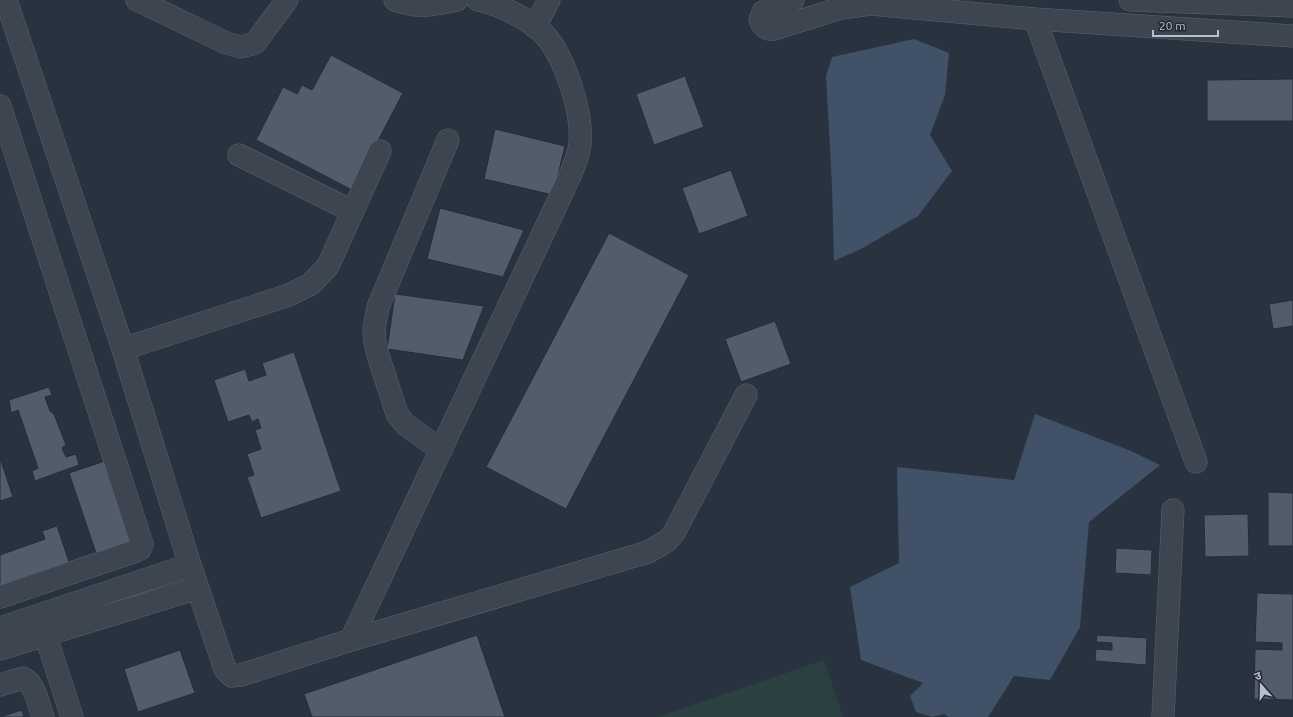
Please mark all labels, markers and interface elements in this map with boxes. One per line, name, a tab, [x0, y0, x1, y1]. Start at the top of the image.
scale bar	[1153, 12, 1218, 38]
text: 20 m	[1159, 19, 1186, 32]
north arrow	[1241, 665, 1281, 705]
text: उ	[1253, 669, 1263, 682]

